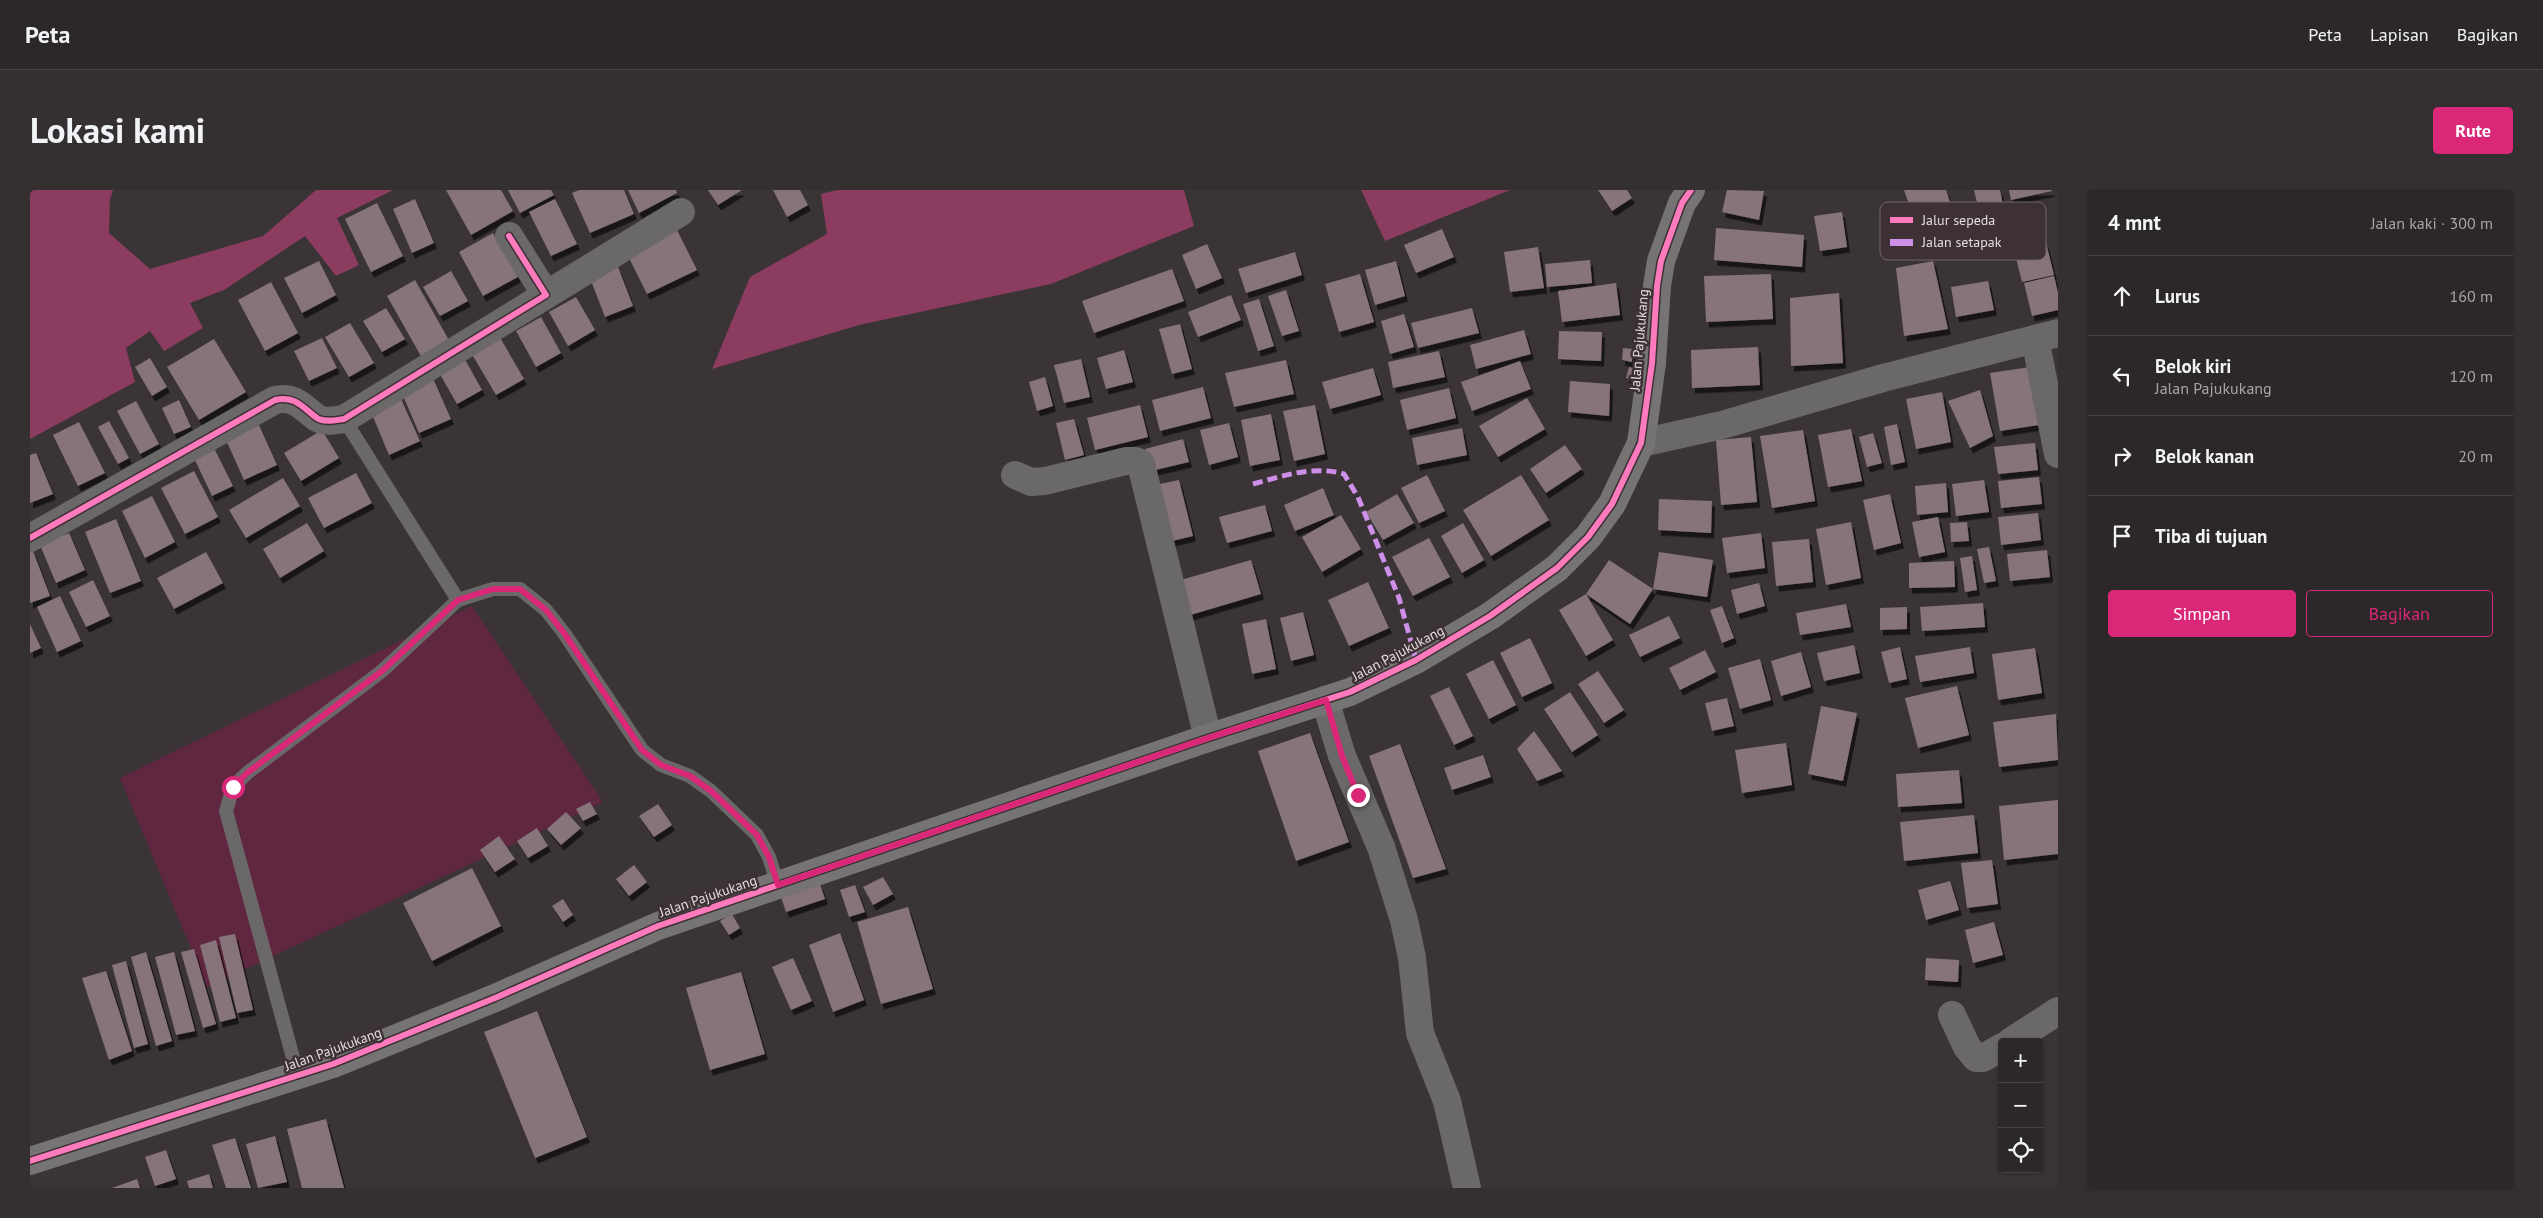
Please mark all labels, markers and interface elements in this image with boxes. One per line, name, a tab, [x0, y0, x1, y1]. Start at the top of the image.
text: Peta	[25, 19, 70, 50]
text: Peta	[2308, 23, 2342, 46]
text: Lapisan	[2370, 23, 2429, 46]
text: Bagikan	[2457, 23, 2518, 46]
text: Lokasi kami	[30, 107, 205, 153]
button: Rute	[2433, 107, 2513, 154]
legend	[1880, 202, 2046, 260]
text: 4 mnt	[2108, 209, 2161, 236]
text: Jalur sepeda	[1921, 211, 1995, 229]
text: Jalan kaki · 300 m	[2371, 213, 2493, 233]
text: Jalan setapak	[1921, 233, 2002, 251]
icon: ahead	[2108, 282, 2136, 310]
text: Lurus	[2155, 284, 2200, 308]
text: 160 m	[2450, 286, 2493, 306]
street label: Jalan Pajukukang	[1625, 288, 1652, 393]
text: Belok kiri	[2155, 354, 2231, 378]
icon: left	[2108, 362, 2136, 390]
text: 120 m	[2450, 366, 2493, 386]
text: Jalan Pajukukang	[2155, 378, 2272, 398]
icon: right	[2108, 442, 2136, 470]
text: Belok kanan	[2155, 444, 2254, 468]
text: 20 m	[2458, 446, 2493, 466]
icon: arrive	[2108, 522, 2136, 550]
text: Tiba di tujuan	[2155, 524, 2267, 548]
button: Simpan	[2108, 590, 2296, 637]
button: Bagikan	[2306, 590, 2493, 637]
street label: Jalan Pajukukang	[1348, 621, 1447, 685]
route start	[222, 776, 245, 799]
route end	[1347, 784, 1370, 807]
street label: Jalan Pajukukang	[656, 871, 759, 921]
street label: Jalan Pajukukang	[281, 1023, 384, 1075]
map controls	[1998, 1038, 2043, 1173]
button: +	[1998, 1038, 2043, 1083]
button: −	[1998, 1083, 2043, 1128]
button: locate	[1998, 1128, 2043, 1173]

